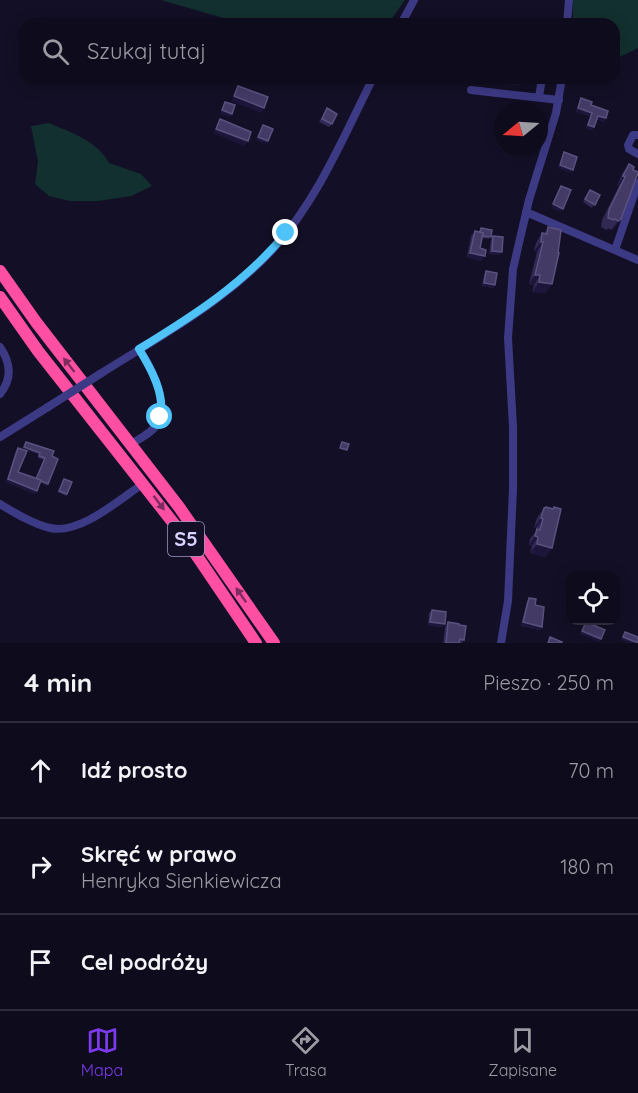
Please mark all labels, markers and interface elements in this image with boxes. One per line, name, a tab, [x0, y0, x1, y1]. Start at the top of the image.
search box	[18, 18, 620, 84]
icon: search	[39, 35, 72, 68]
text: Szukaj tutaj	[87, 37, 206, 65]
north arrow	[494, 102, 548, 156]
route end	[272, 219, 298, 245]
one-way arrow	[63, 358, 75, 373]
route start	[146, 403, 172, 429]
one-way arrow	[153, 494, 165, 510]
road number: S5	[168, 522, 204, 556]
map controls	[566, 571, 620, 625]
button: locate	[566, 571, 620, 625]
one-way arrow	[235, 587, 247, 603]
text: 4 min	[24, 666, 92, 699]
text: Pieszo · 250 m	[483, 670, 614, 695]
icon: ahead	[24, 754, 57, 787]
text: Idź prosto	[81, 756, 188, 784]
text: 70 m	[568, 758, 614, 783]
text: Skręć w prawo	[81, 840, 237, 868]
icon: right	[24, 850, 57, 883]
text: 180 m	[560, 854, 614, 879]
text: Henryka Sienkiewicza	[81, 868, 282, 893]
icon: arrive	[24, 946, 57, 979]
text: Cel podróży	[81, 948, 208, 976]
tab: Mapa	[81, 1024, 123, 1080]
tab: Trasa	[285, 1024, 327, 1080]
tab: Zapisane	[488, 1024, 557, 1080]

